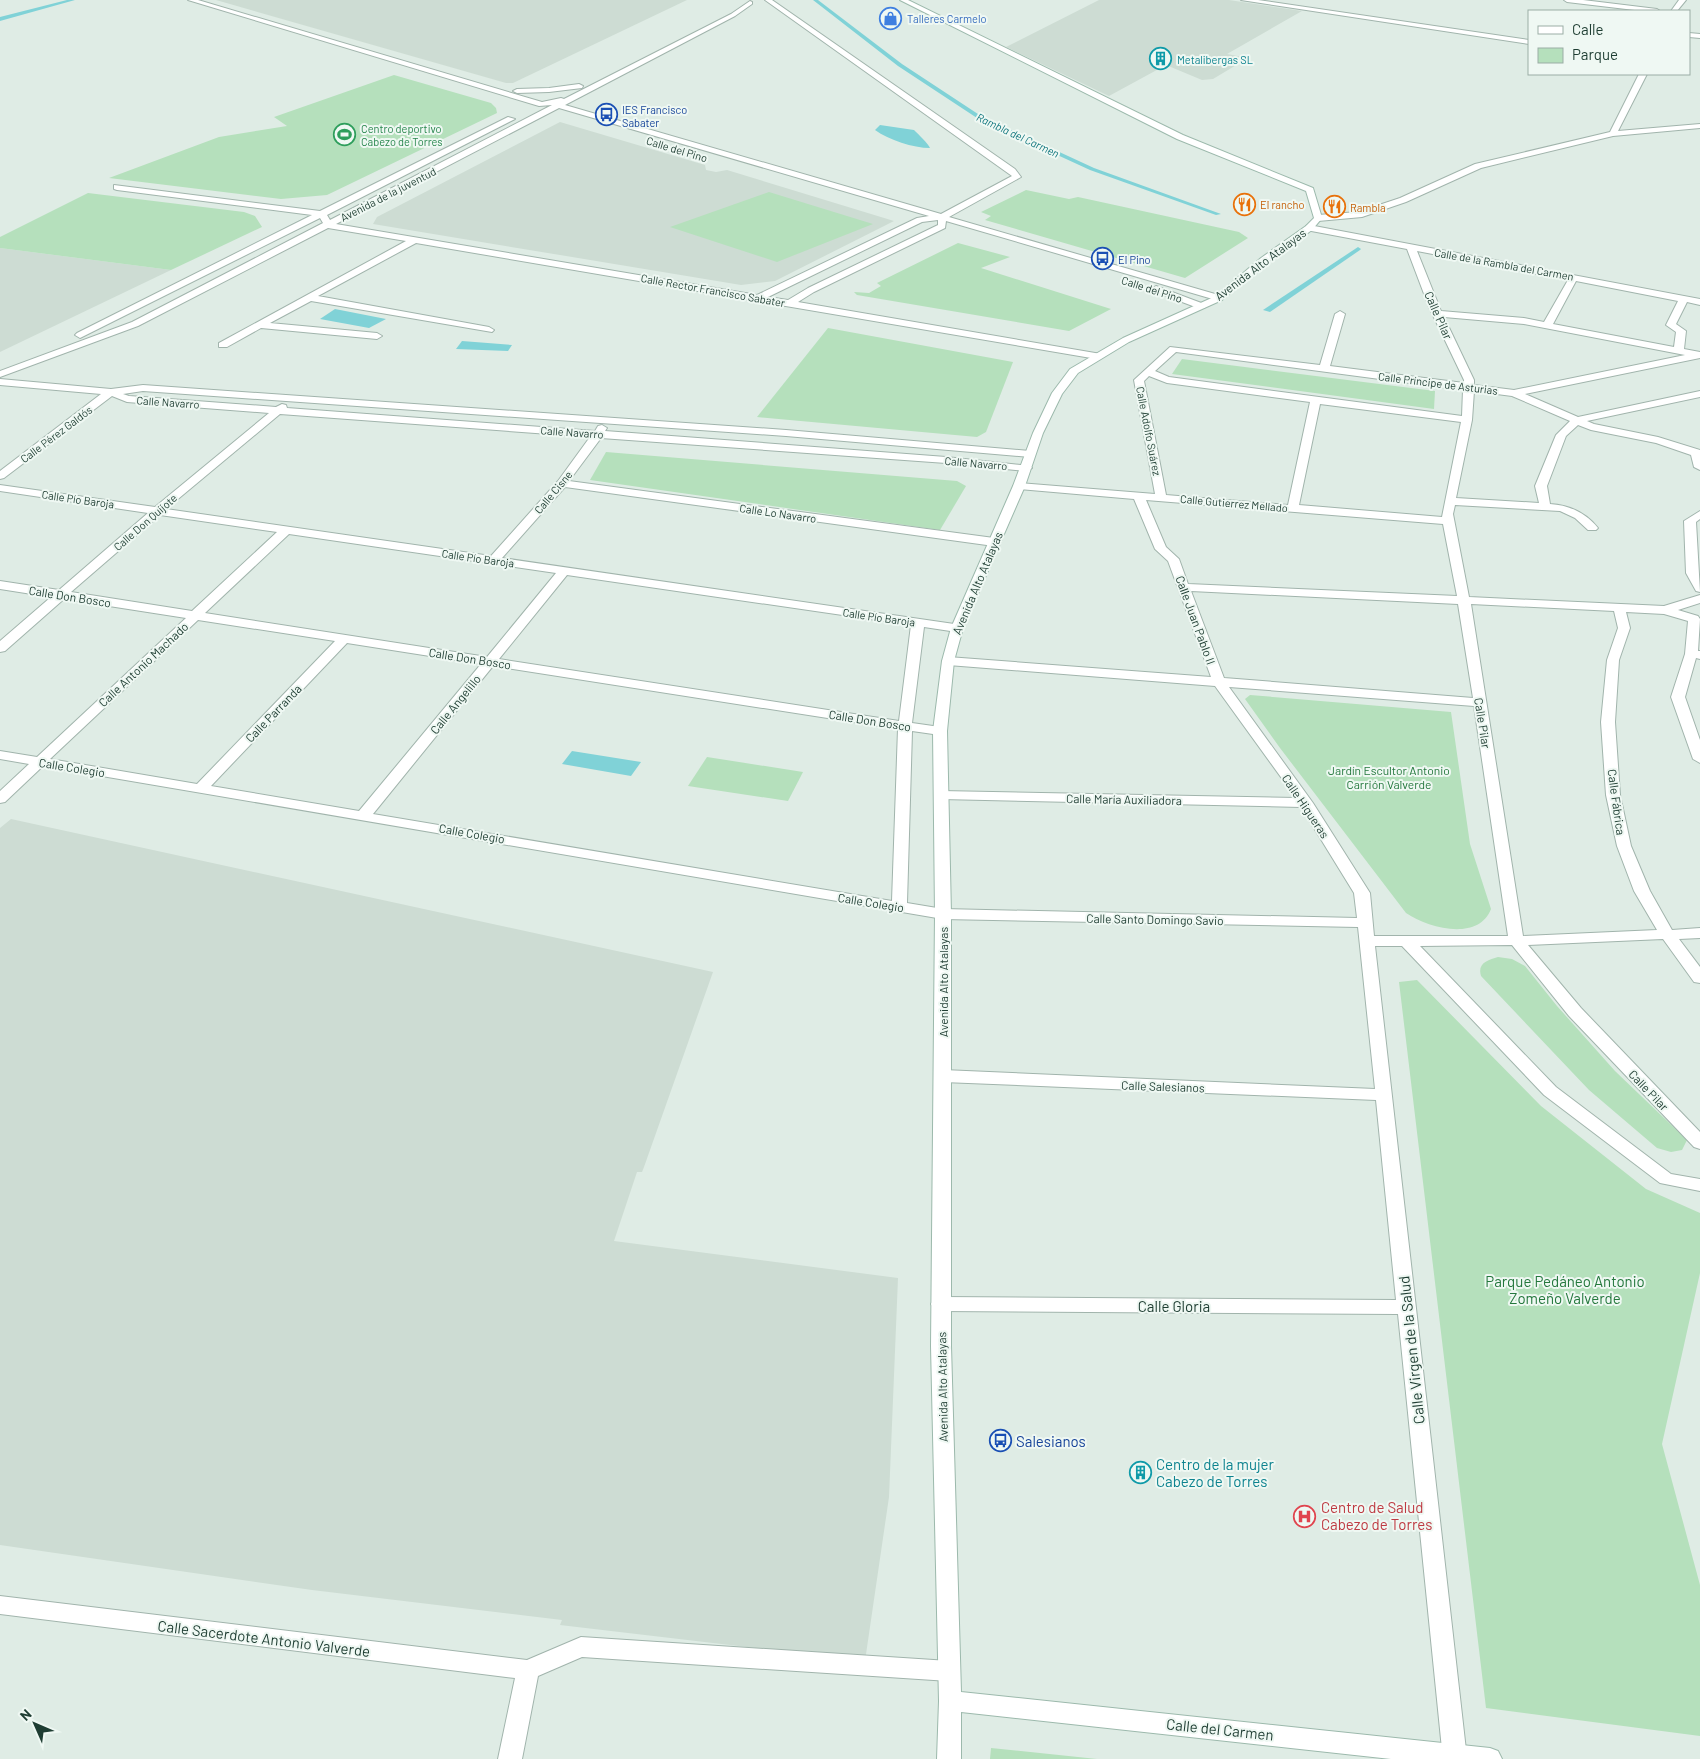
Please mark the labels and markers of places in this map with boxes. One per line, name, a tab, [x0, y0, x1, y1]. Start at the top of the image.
shop icon: Talleres Carmelo	[879, 6, 903, 30]
place label: Talleres Carmelo	[907, 12, 986, 25]
building icon: Metalibergas SL	[1149, 47, 1173, 71]
place label: Metalibergas SL	[1177, 53, 1253, 66]
bus stop icon: IES Francisco Sabater	[594, 103, 618, 127]
place label: IES Francisco Sabater	[622, 103, 687, 129]
sports icon: Centro deportivo Cabezo de Torres	[333, 122, 357, 146]
place label: Centro deportivo Cabezo de Torres	[361, 122, 443, 148]
restaurant icon: El rancho	[1232, 192, 1256, 216]
restaurant icon: Rambla	[1322, 195, 1346, 219]
place label: El rancho	[1260, 198, 1304, 211]
place label: Rambla	[1350, 201, 1386, 214]
bus stop icon: El Pino	[1090, 247, 1114, 271]
place label: El Pino	[1118, 253, 1151, 266]
bus stop icon: Salesianos	[988, 1429, 1012, 1453]
place label: Salesianos	[1016, 1432, 1086, 1450]
place label: Centro de la mujer Cabezo de Torres	[1156, 1455, 1275, 1490]
building icon: Centro de la mujer Cabezo de Torres	[1128, 1461, 1152, 1485]
place label: Centro de Salud Cabezo de Torres	[1321, 1498, 1432, 1533]
hospital icon: Centro de Salud Cabezo de Torres	[1293, 1504, 1317, 1528]

